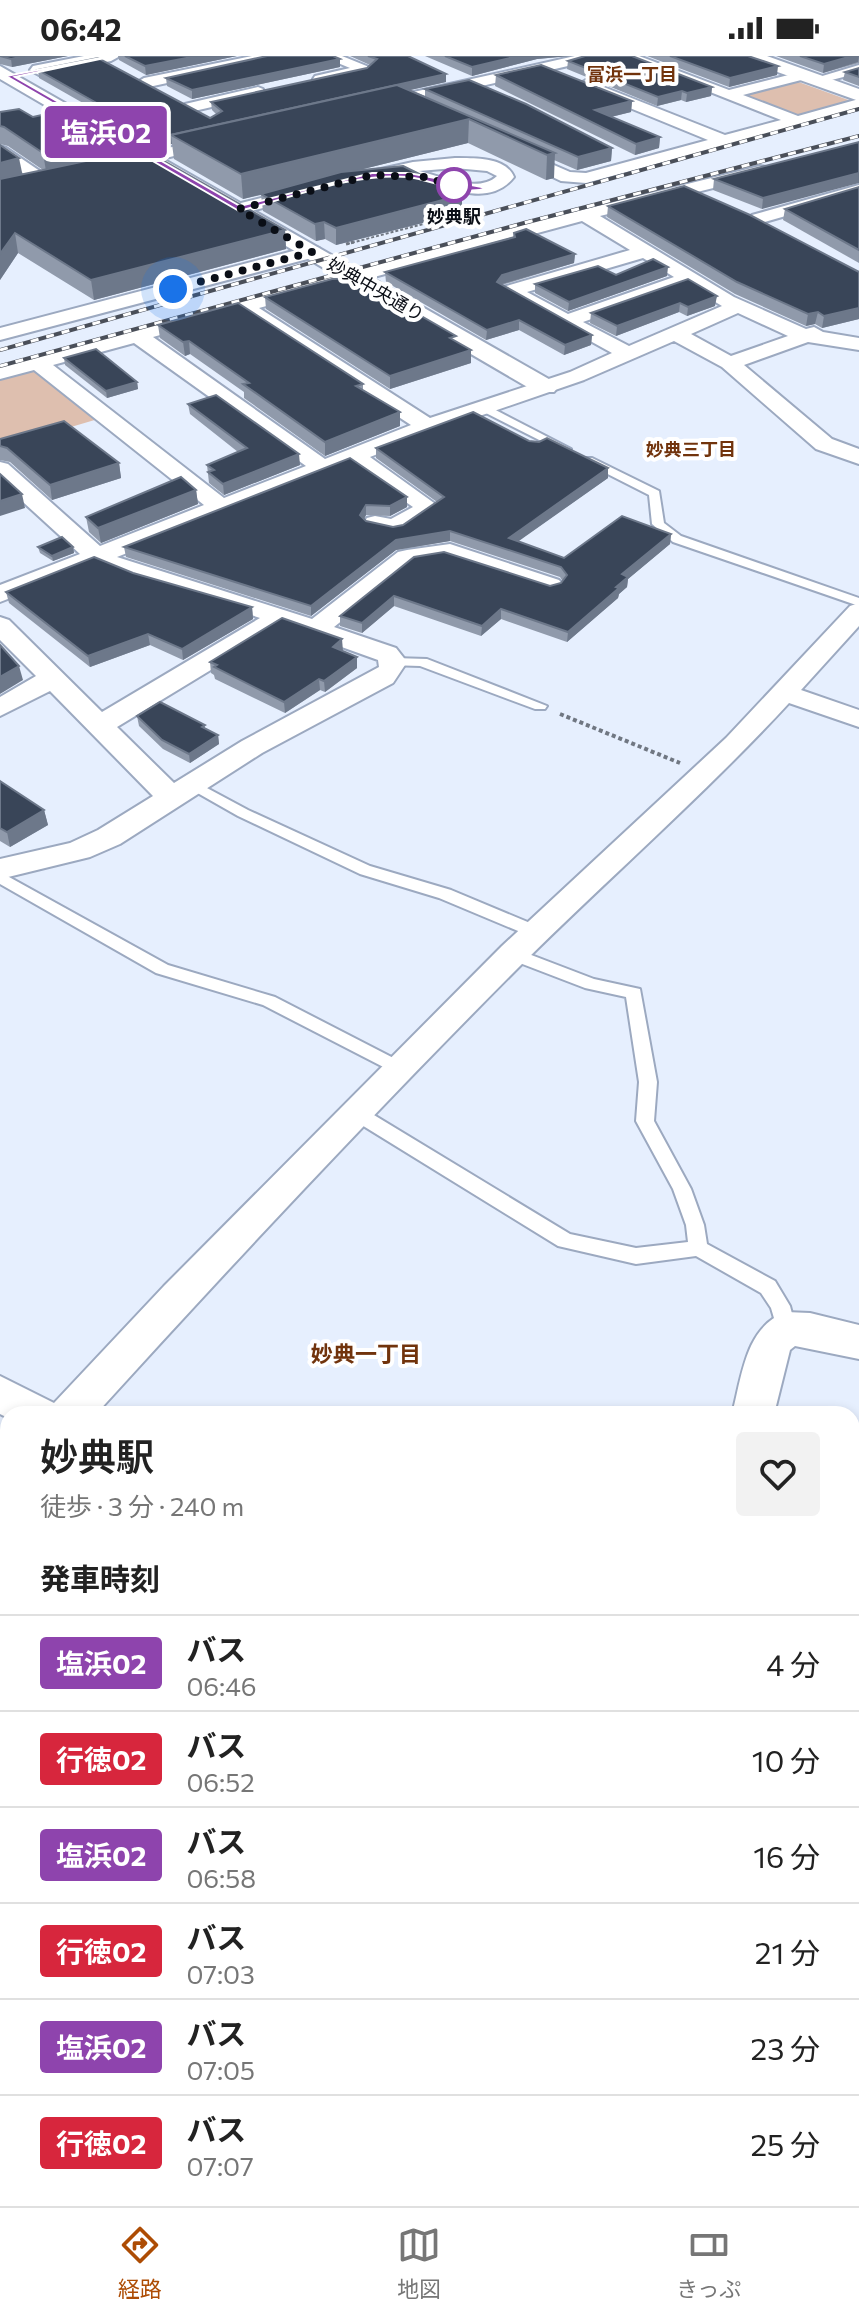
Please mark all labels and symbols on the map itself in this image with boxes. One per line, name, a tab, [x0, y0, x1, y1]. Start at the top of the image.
district label: 富浜一丁目	[587, 63, 677, 85]
line badge: 塩浜02	[50, 106, 162, 158]
marker: 妙典駅	[437, 168, 471, 202]
place label: 妙典駅	[427, 205, 481, 227]
street label: 妙典中央通り	[324, 252, 428, 326]
your location	[153, 269, 193, 309]
district label: 妙典三丁目	[646, 438, 736, 460]
district label: 妙典一丁目	[311, 1340, 421, 1367]

